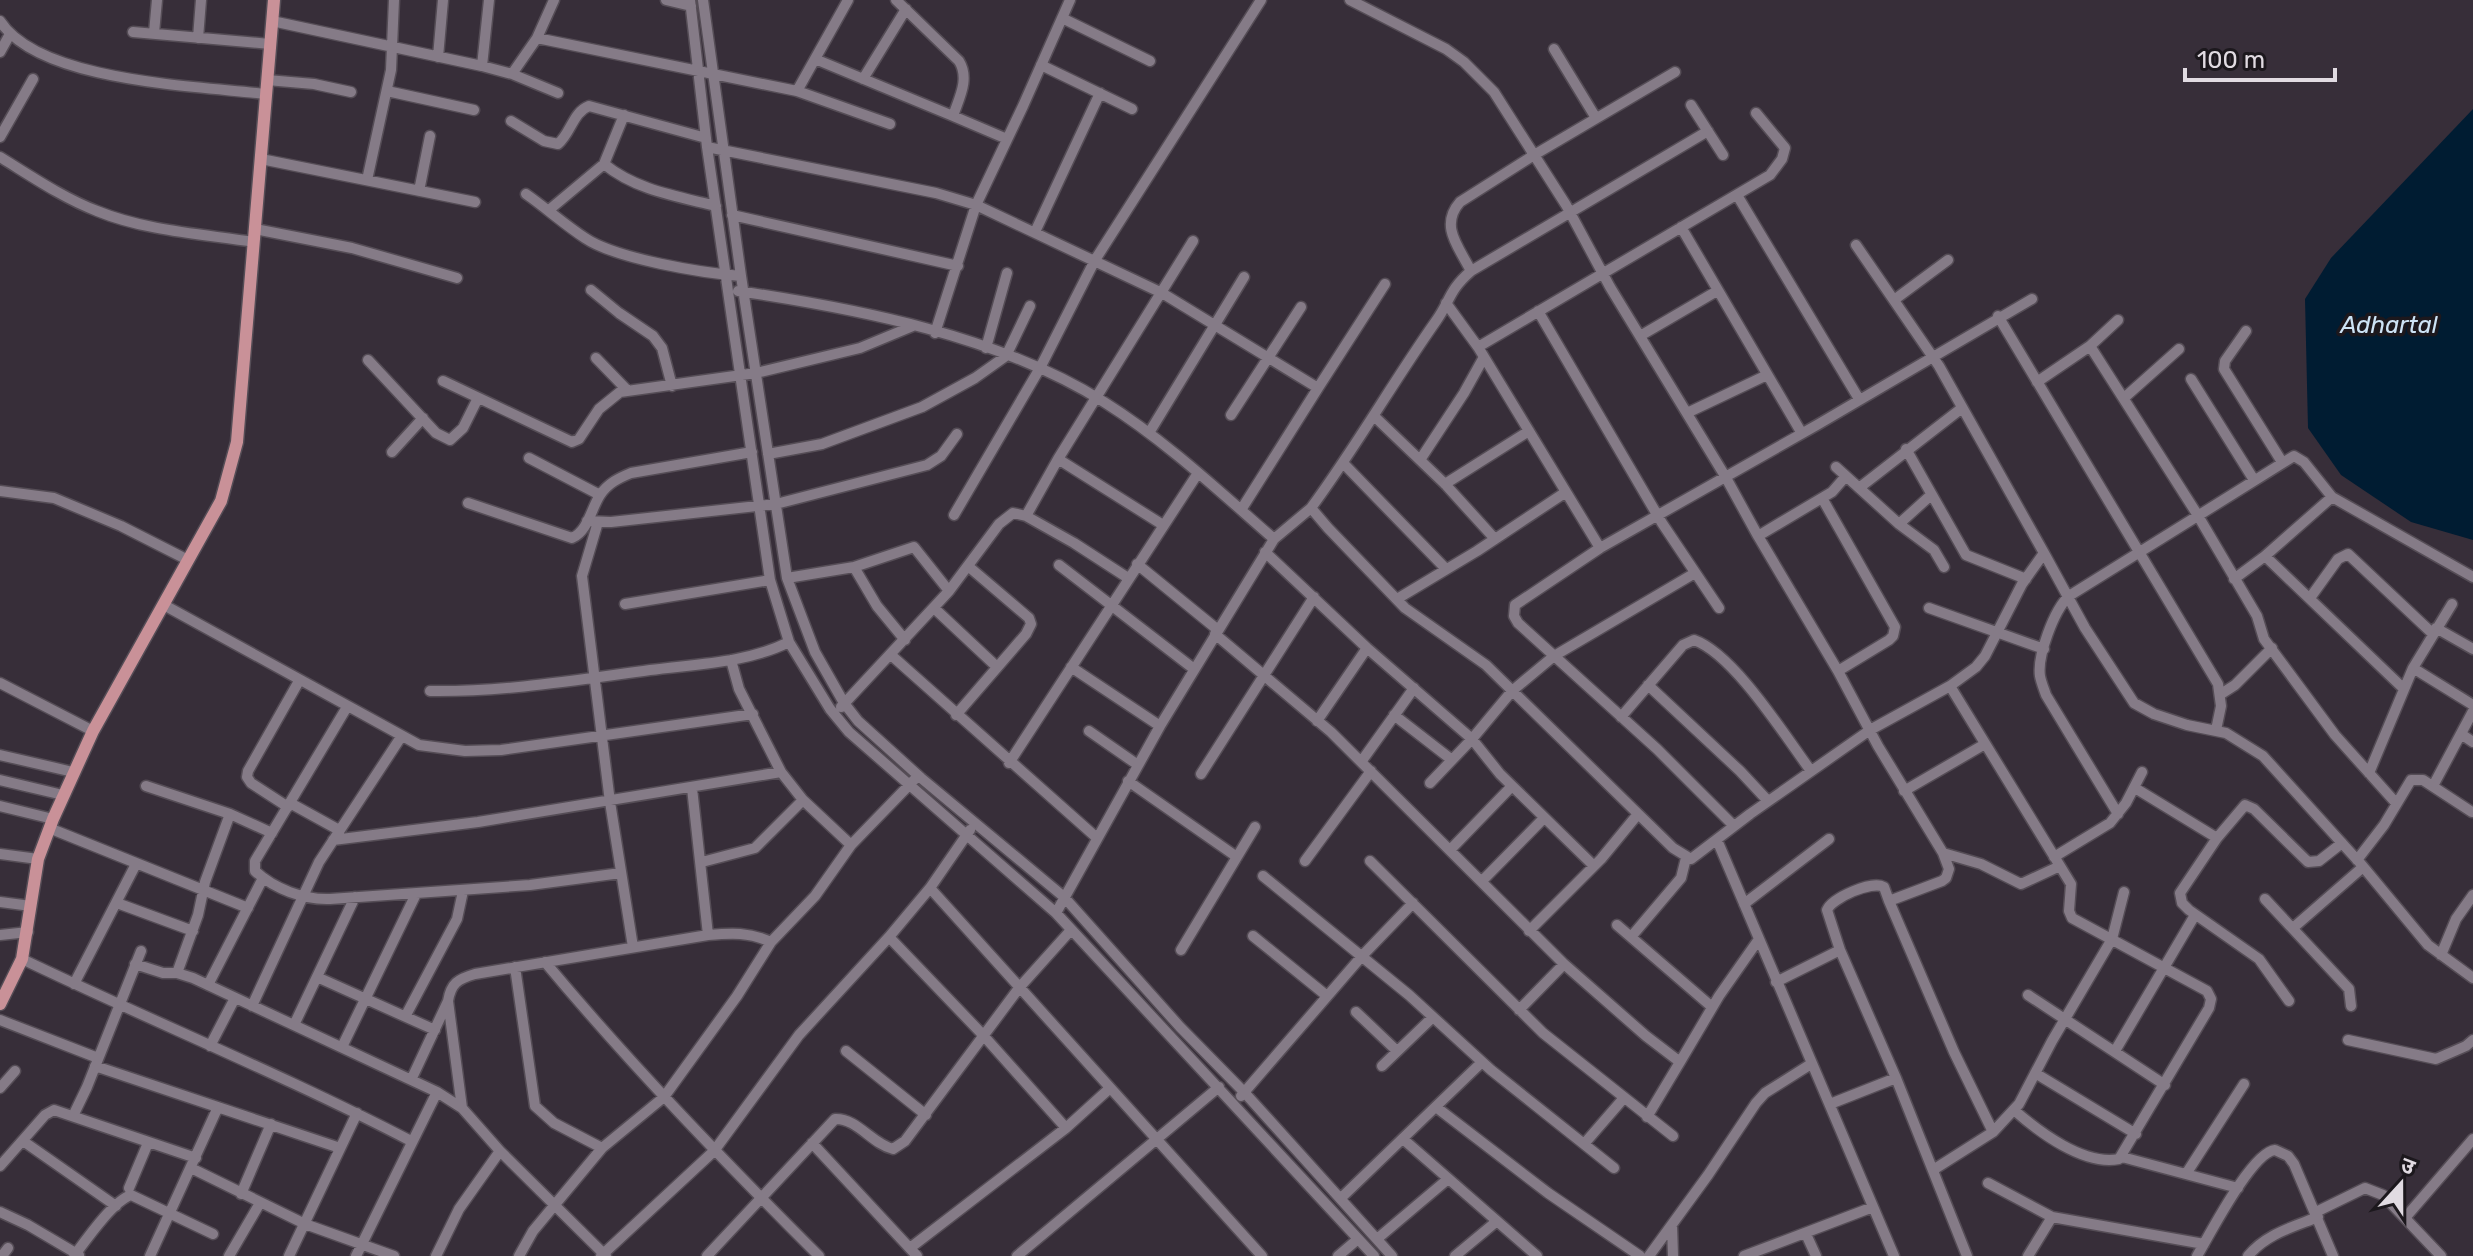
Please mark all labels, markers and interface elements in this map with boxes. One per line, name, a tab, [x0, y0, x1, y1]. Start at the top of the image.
scale bar	[2185, 32, 2335, 82]
text: 100 m	[2197, 46, 2265, 74]
water label: Adhartal	[2338, 311, 2439, 339]
north arrow	[2361, 1144, 2441, 1224]
text: उ	[2397, 1151, 2420, 1181]

